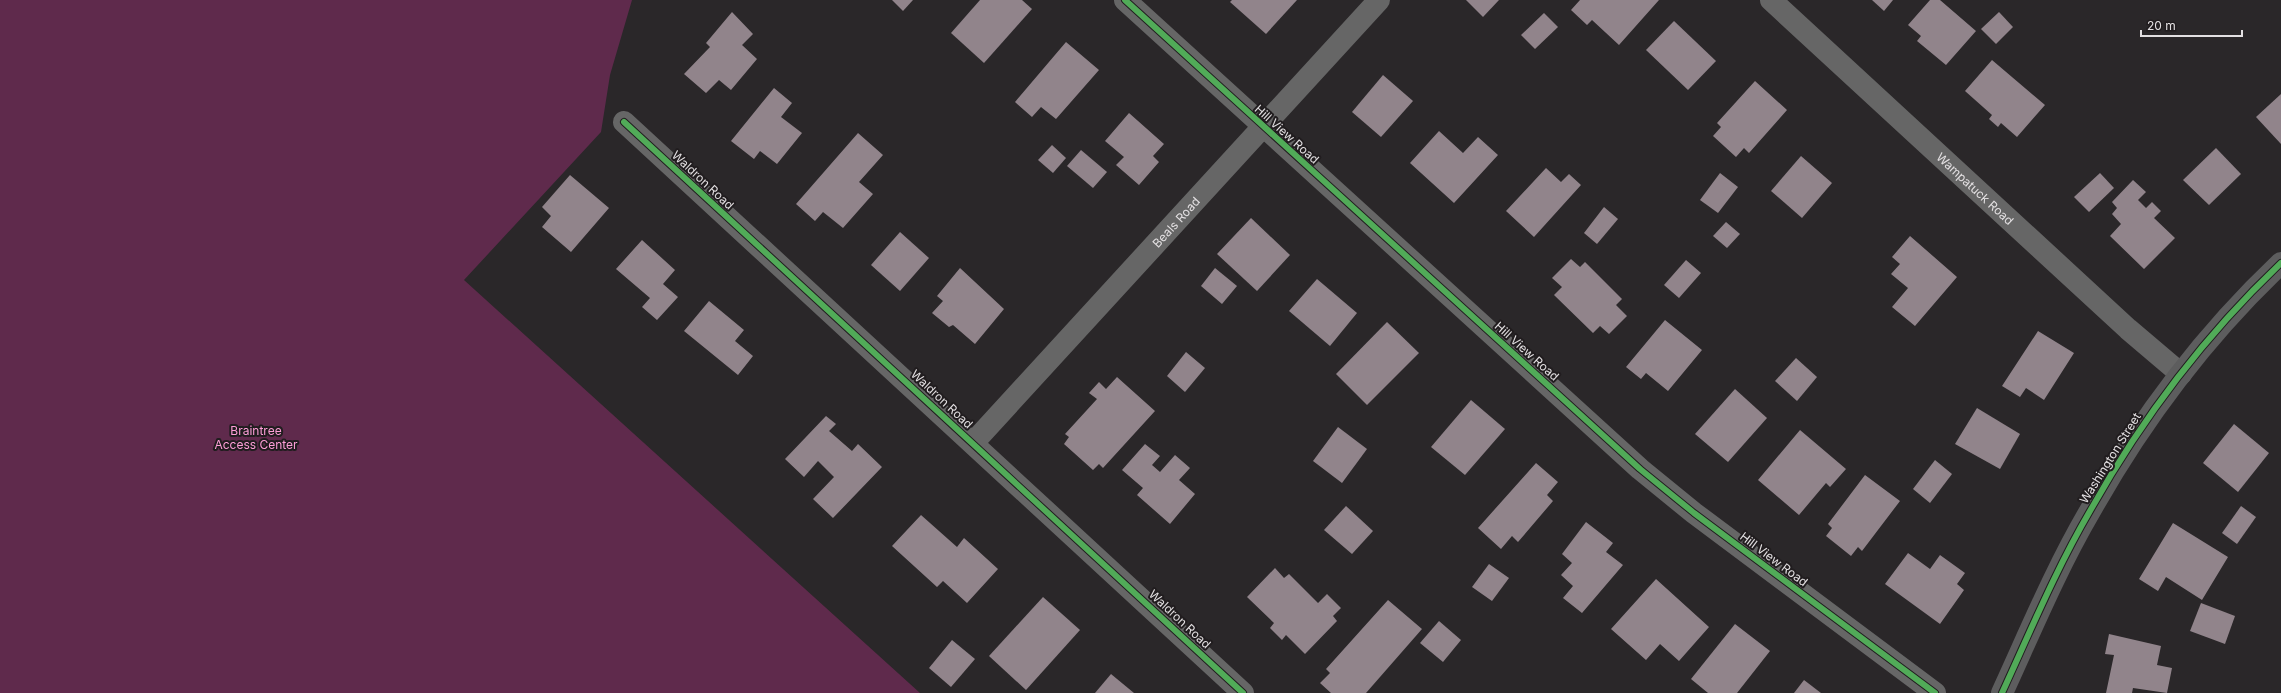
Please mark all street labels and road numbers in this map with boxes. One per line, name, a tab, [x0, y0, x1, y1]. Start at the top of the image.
street label: Hill View Road	[1252, 101, 1322, 167]
street label: Waldron Road	[669, 148, 737, 212]
street label: Wampatuck Road	[1934, 149, 2017, 228]
street label: Beals Road	[1149, 193, 1203, 250]
street label: Hill View Road	[1492, 318, 1562, 384]
street label: Waldron Road	[908, 367, 976, 431]
street label: Washington Street	[2076, 410, 2144, 506]
street label: Hill View Road	[1737, 529, 1811, 589]
street label: Waldron Road	[1146, 587, 1214, 651]

